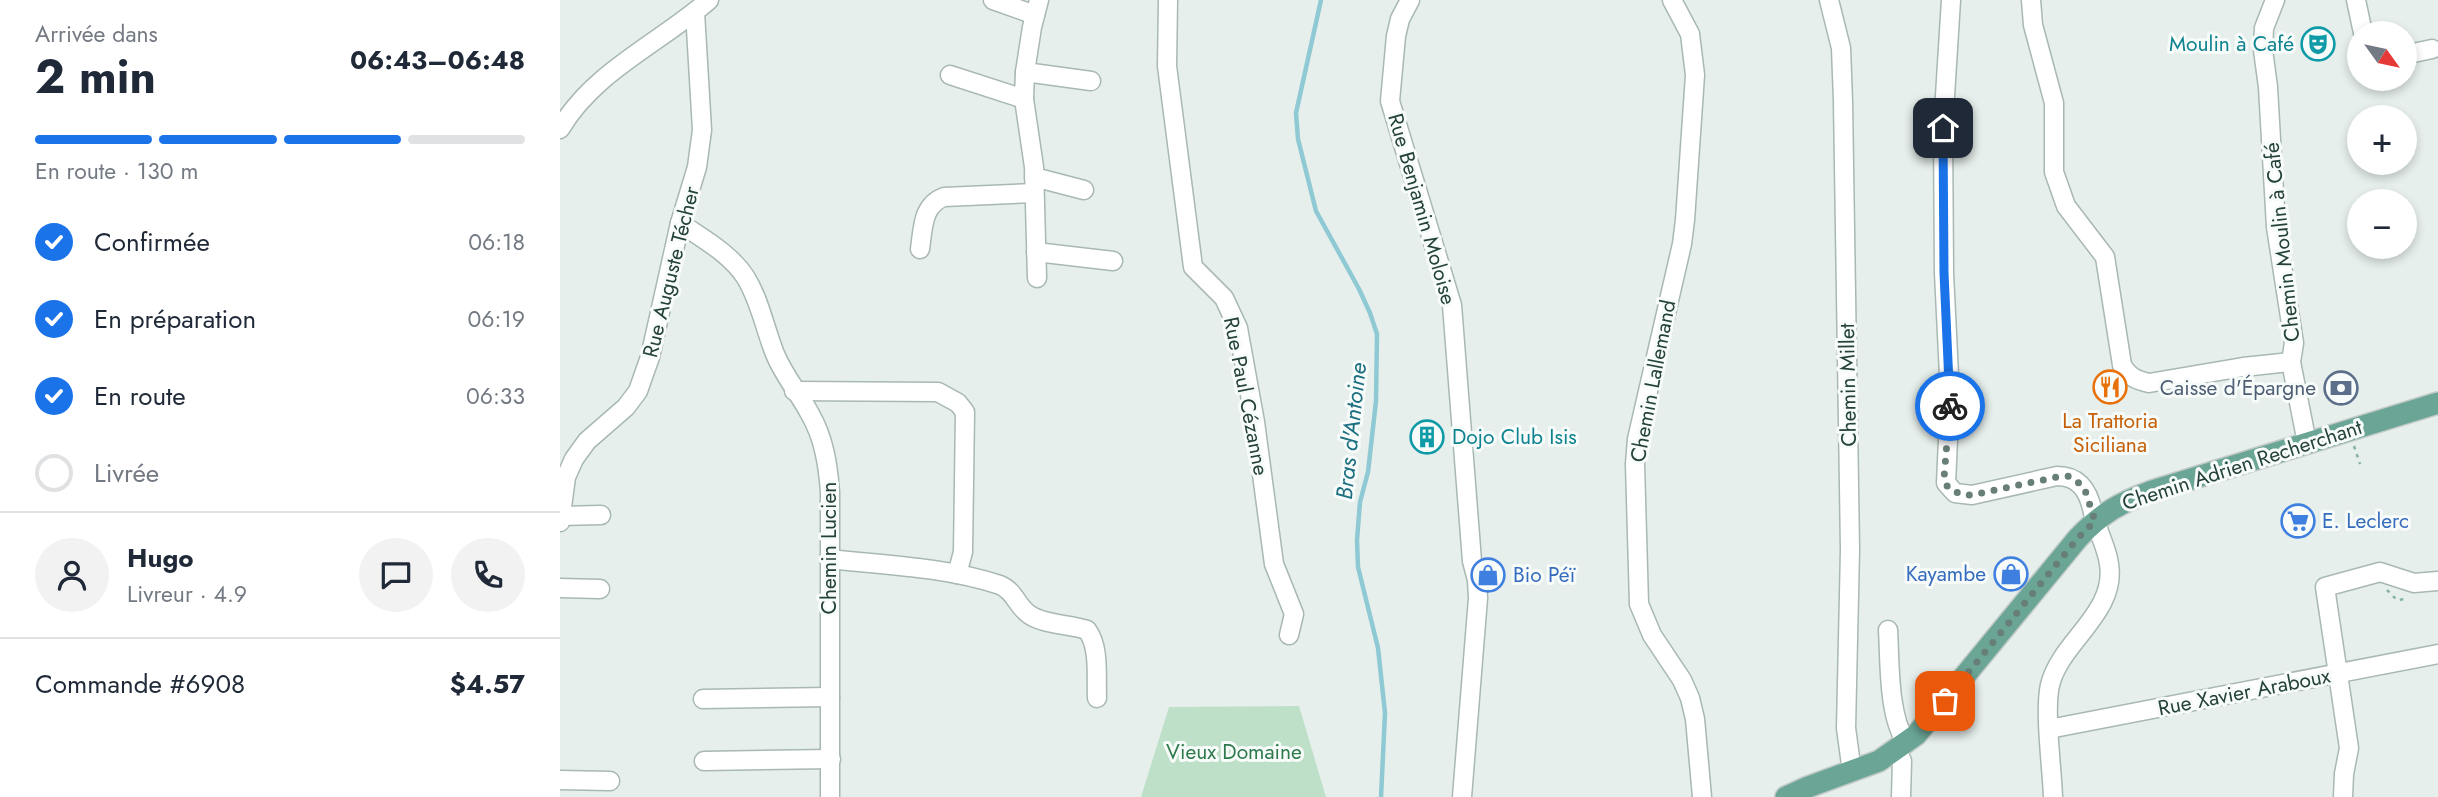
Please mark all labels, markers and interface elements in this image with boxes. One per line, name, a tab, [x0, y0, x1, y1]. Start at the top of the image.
text: Arrivée dans	[35, 17, 158, 51]
north arrow	[2347, 21, 2417, 91]
map controls	[2347, 21, 2417, 259]
theatre icon: Moulin à Café	[2299, 25, 2337, 63]
place label: Moulin à Café	[2169, 29, 2294, 59]
text: 06:43–06:48	[350, 41, 525, 79]
text: 2 min	[35, 44, 156, 110]
pin	[1913, 98, 1973, 158]
button: +	[2347, 105, 2417, 175]
icon: home	[1924, 109, 1962, 147]
street label: Rue Benjamin Moloise	[1380, 110, 1464, 308]
street label: Chemin Moulin à Café	[2257, 141, 2307, 343]
text: En route · 130 m	[35, 154, 198, 188]
street label: Rue Auguste Técher	[635, 182, 707, 361]
button: −	[2347, 189, 2417, 259]
icon: check	[35, 223, 73, 261]
text: Confirmée	[94, 223, 210, 261]
text: 06:18	[468, 225, 525, 259]
street label: Chemin Lallemand	[1623, 297, 1683, 465]
icon: check	[35, 300, 73, 338]
text: En préparation	[94, 300, 256, 338]
text: 06:19	[467, 302, 525, 336]
street label: Rue Paul Cézanne	[1216, 314, 1276, 478]
street label: Chemin Millet	[1832, 323, 1864, 447]
water label: Bras d'Antoine	[1327, 360, 1375, 501]
restaurant icon: La Trattoria Siciliana	[2091, 368, 2129, 406]
bank icon: Caisse d'Épargne	[2322, 369, 2360, 407]
courier	[1915, 371, 1985, 441]
place label: Caisse d'Épargne	[2160, 373, 2316, 403]
icon: check	[35, 377, 73, 415]
text: En route	[94, 377, 186, 415]
text: 06:33	[466, 379, 525, 413]
icon: bike	[1931, 387, 1969, 425]
place label: La Trattoria Siciliana	[2062, 406, 2158, 460]
street label: Chemin Adrien Recherchant	[2118, 412, 2366, 518]
building icon: Dojo Club Isis	[1408, 418, 1446, 456]
place label: Dojo Club Isis	[1452, 422, 1577, 452]
text: Livrée	[94, 454, 159, 492]
street label: Chemin Lucien	[814, 482, 844, 614]
supermarket icon: E. Leclerc	[2279, 502, 2317, 540]
place label: E. Leclerc	[2322, 506, 2409, 536]
button: person	[35, 538, 109, 612]
button: chat	[359, 538, 433, 612]
button: phone	[451, 538, 525, 612]
text: Hugo	[127, 539, 194, 577]
shop icon: Kayambe	[1992, 555, 2030, 593]
shop icon: Bio Péï	[1469, 556, 1507, 594]
place label: Kayambe	[1906, 559, 1986, 589]
place label: Bio Péï	[1513, 560, 1576, 590]
text: Livreur · 4.9	[127, 577, 247, 611]
street label: Rue Xavier Araboux	[2155, 661, 2333, 723]
text: Commande #6908	[35, 665, 245, 703]
text: $4.57	[450, 665, 525, 703]
pin	[1915, 671, 1975, 731]
icon: bag	[1926, 682, 1964, 720]
park label: Vieux Domaine	[1166, 737, 1302, 767]

